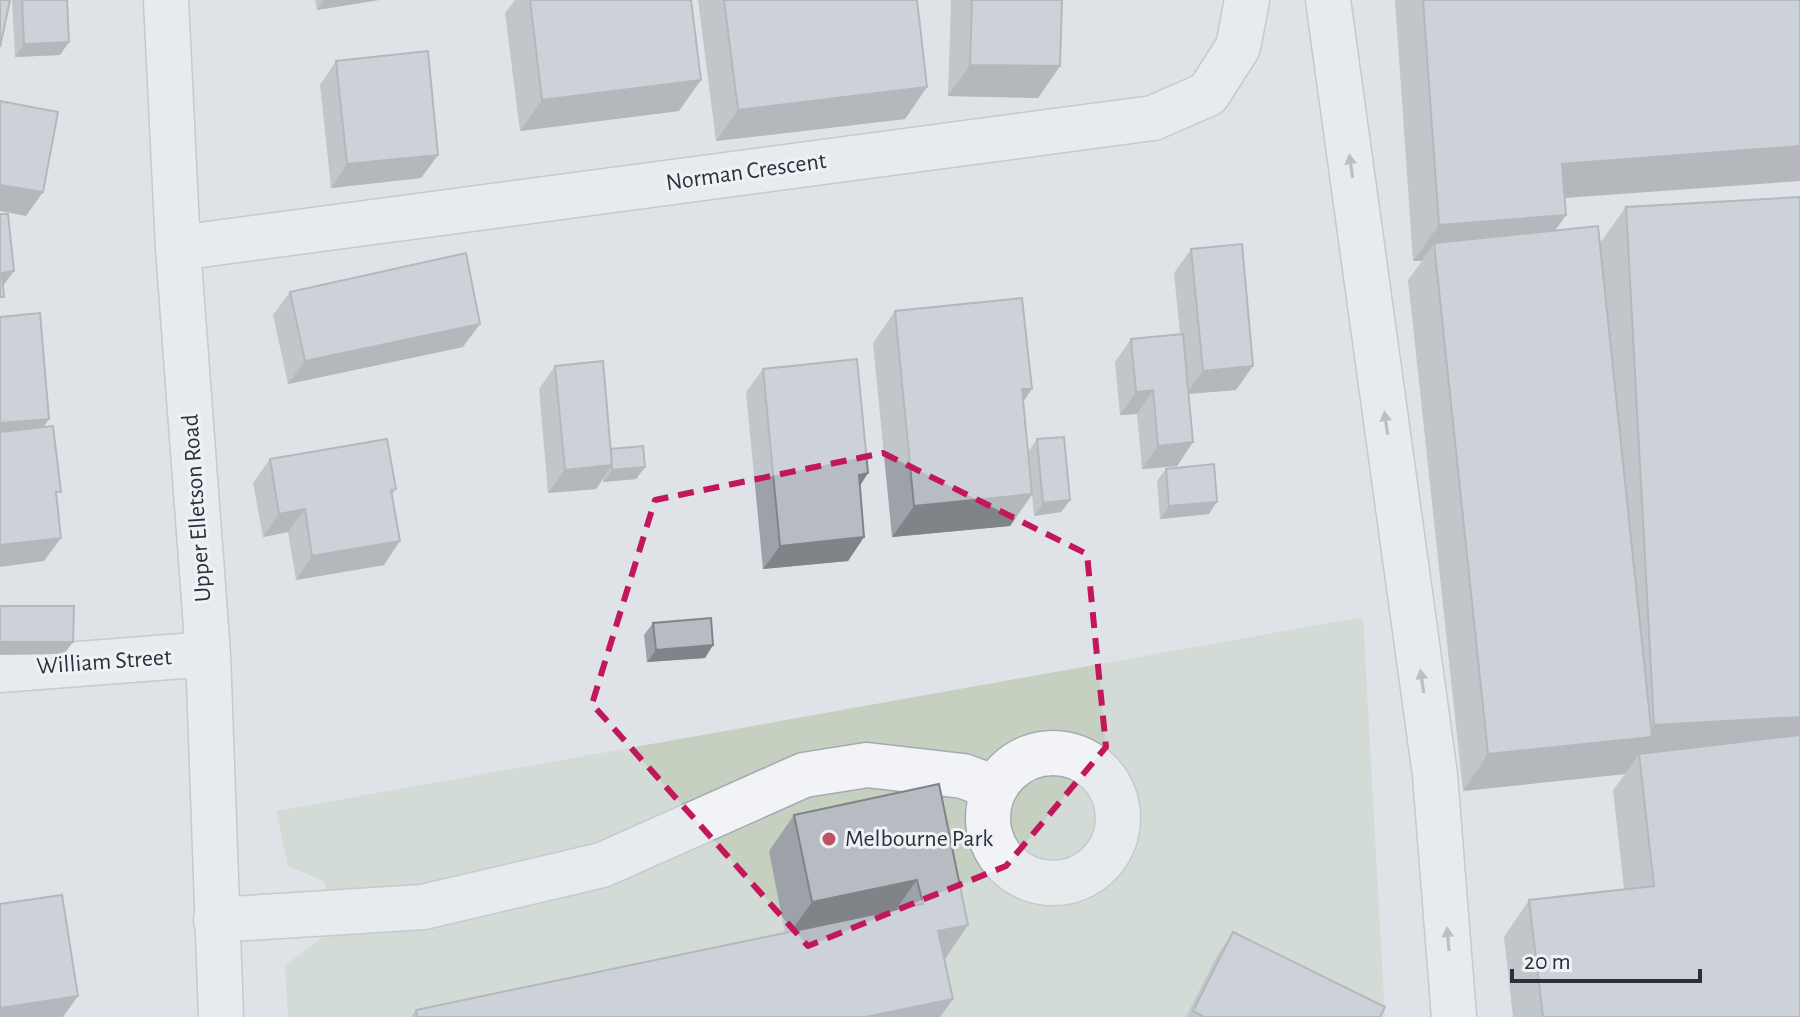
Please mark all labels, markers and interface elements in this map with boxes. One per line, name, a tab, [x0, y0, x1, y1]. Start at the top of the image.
street label: Norman Crescent	[664, 149, 828, 195]
one-way arrow	[1344, 153, 1357, 178]
one-way arrow	[1379, 410, 1392, 435]
street label: Upper Elletson Road	[178, 413, 216, 603]
street label: William Street	[36, 645, 173, 679]
one-way arrow	[1415, 668, 1428, 693]
place label: Melbourne Park	[845, 827, 993, 851]
marker: Melbourne Park	[820, 830, 838, 848]
one-way arrow	[1441, 926, 1454, 951]
scale bar	[1512, 933, 1700, 983]
text: 20 m	[1524, 950, 1571, 974]

